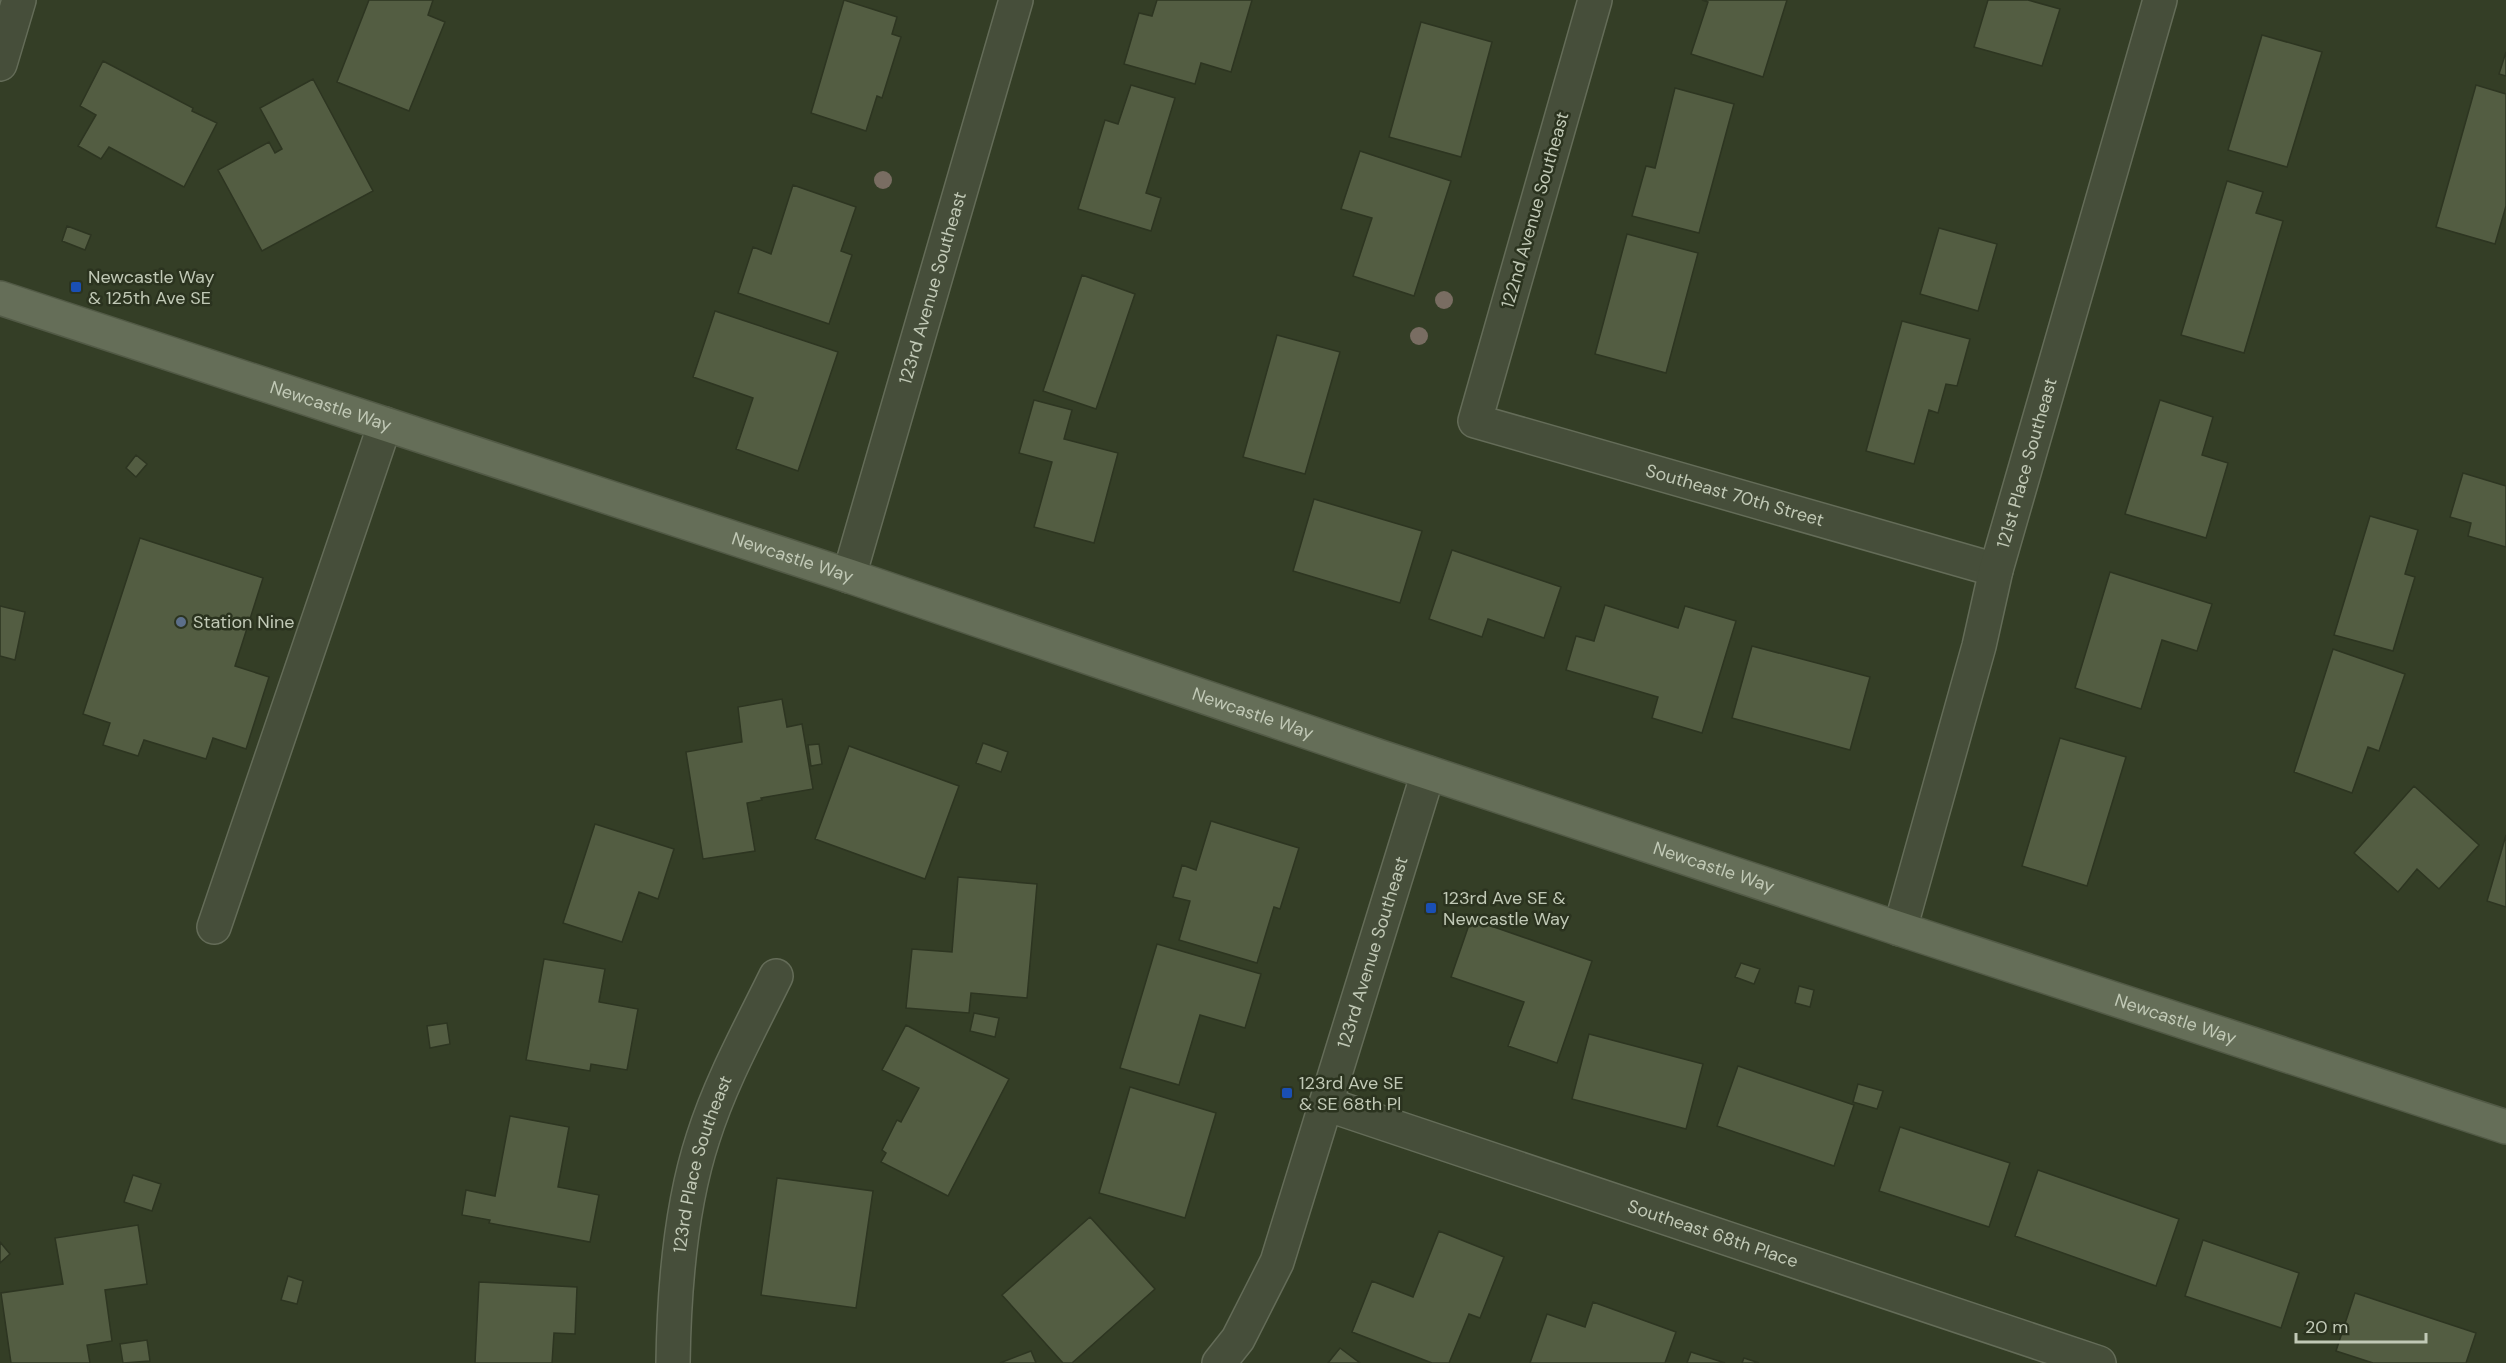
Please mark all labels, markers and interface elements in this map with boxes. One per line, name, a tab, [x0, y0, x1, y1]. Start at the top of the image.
street label: 122nd Avenue Southeast	[1495, 109, 1575, 311]
street label: 123rd Avenue Southeast	[893, 189, 972, 387]
place label: Newcastle Way & 125th Ave SE	[88, 265, 215, 310]
marker: Newcastle Way & 125th Ave SE	[69, 280, 83, 294]
street label: Newcastle Way	[267, 375, 395, 437]
street label: 121st Place Southeast	[1991, 375, 2063, 551]
street label: Southeast 70th Street	[1643, 458, 1827, 532]
street label: Newcastle Way	[729, 526, 857, 589]
place label: Station Nine	[193, 610, 295, 634]
marker: Station Nine	[174, 615, 188, 629]
street label: Newcastle Way	[1189, 682, 1317, 745]
street label: Newcastle Way	[1650, 836, 1778, 899]
street label: 123rd Avenue Southeast	[1332, 853, 1414, 1051]
place label: 123rd Ave SE & Newcastle Way	[1443, 886, 1570, 931]
marker: 123rd Ave SE & Newcastle Way	[1424, 901, 1438, 915]
street label: Newcastle Way	[2112, 988, 2240, 1050]
place label: 123rd Ave SE & SE 68th Pl	[1299, 1071, 1404, 1116]
street label: 123rd Place Southeast	[668, 1072, 738, 1254]
marker: 123rd Ave SE & SE 68th Pl	[1280, 1086, 1294, 1100]
street label: Southeast 68th Place	[1624, 1194, 1801, 1273]
scale bar	[2296, 1306, 2426, 1344]
text: 20 m	[2305, 1315, 2348, 1339]

